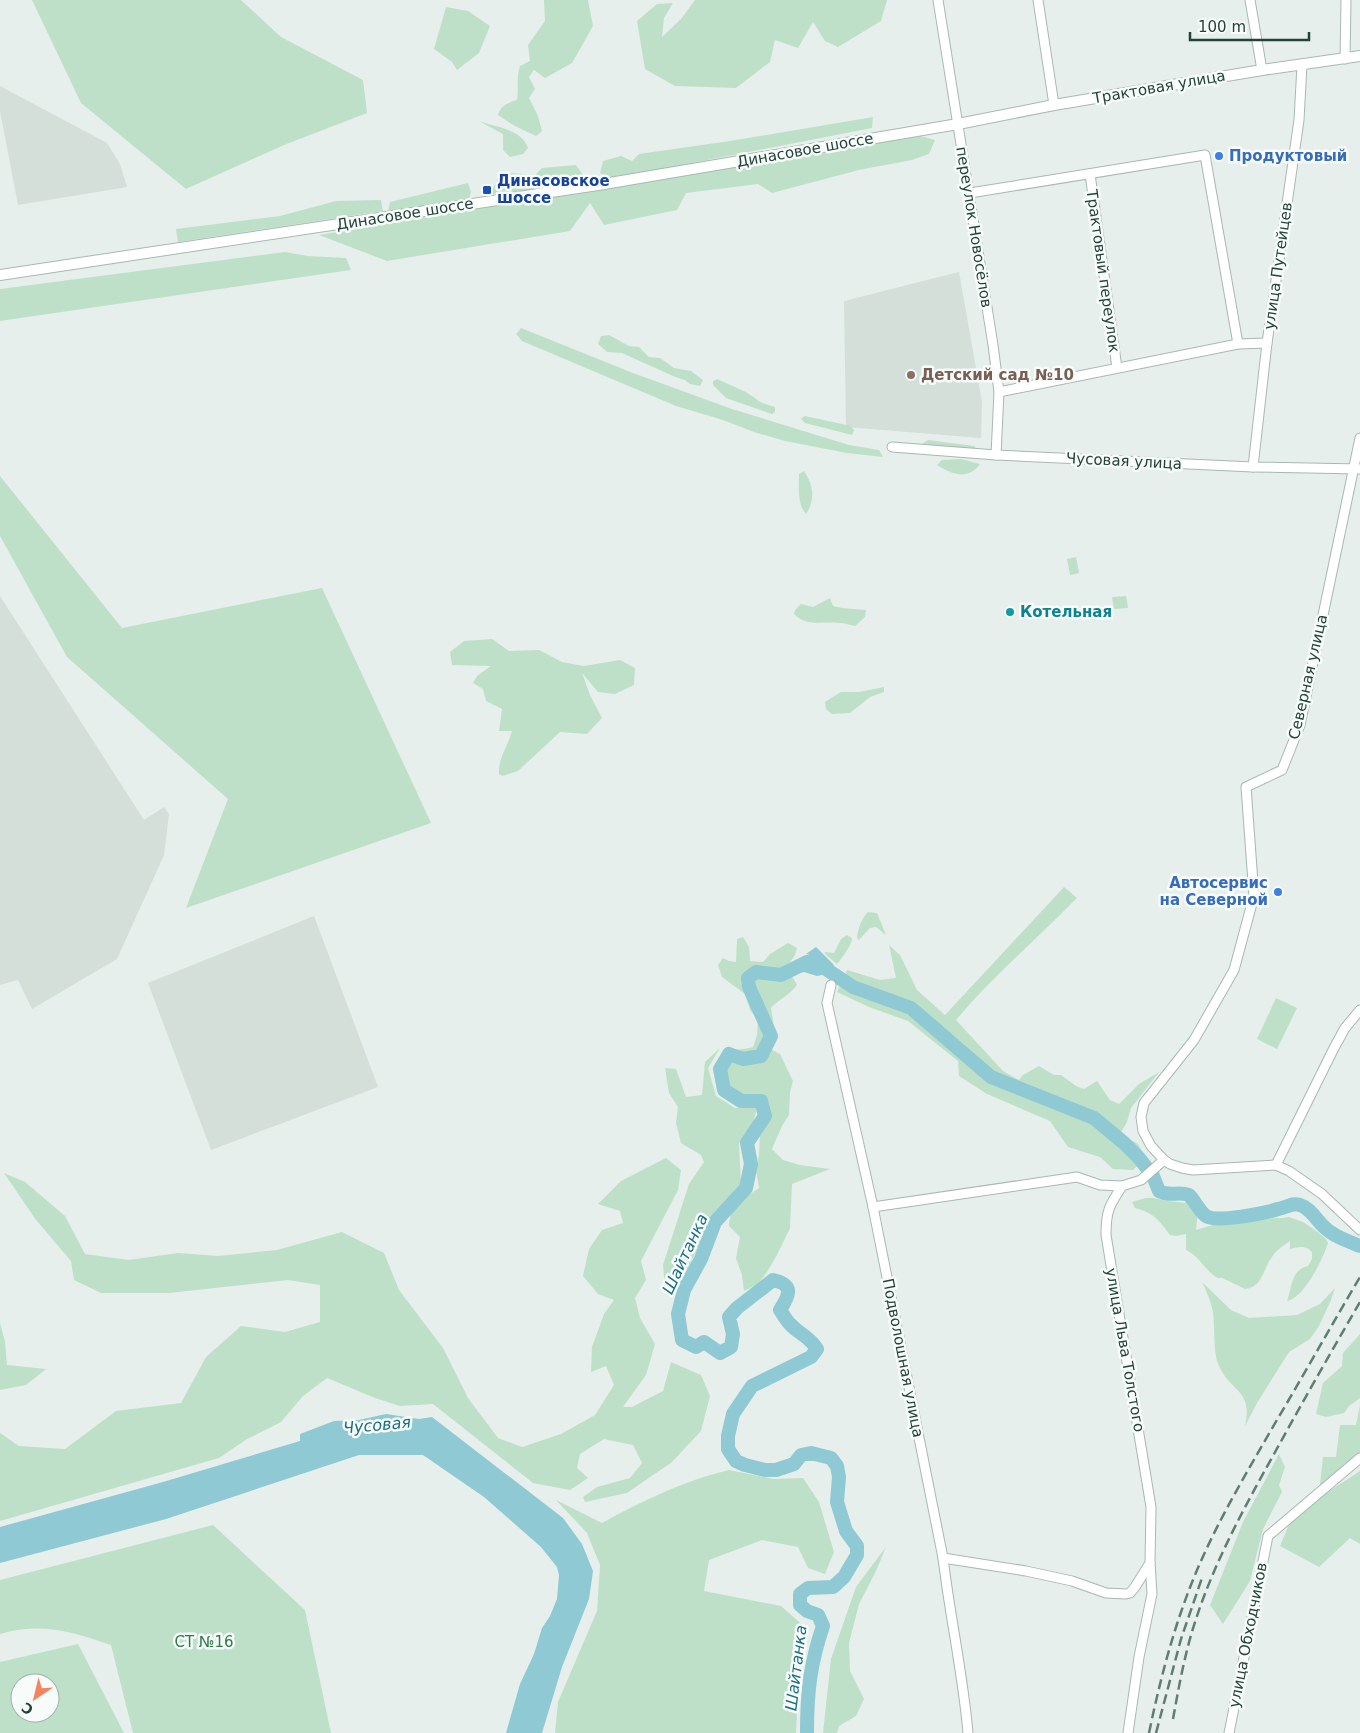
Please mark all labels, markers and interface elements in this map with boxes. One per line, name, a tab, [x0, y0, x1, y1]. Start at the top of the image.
scale bar	[1190, 10, 1309, 42]
text: 100 m	[1198, 18, 1246, 36]
street label: Трактовая улица	[1090, 66, 1227, 108]
street label: Динасовое шоссе	[735, 129, 875, 171]
street label: переулок Новосёлов	[952, 145, 996, 309]
place label: Продуктовый	[1229, 147, 1347, 165]
marker: Продуктовый	[1213, 150, 1225, 162]
place label: Динасовское шоссе	[497, 172, 610, 207]
marker: Динасовское шоссе	[481, 184, 493, 196]
street label: Трактовый переулок	[1082, 187, 1123, 354]
street label: Динасовое шоссе	[335, 194, 475, 234]
street label: улица Путейцев	[1260, 201, 1296, 331]
place label: Детский сад №10	[921, 366, 1074, 384]
marker: Детский сад №10	[905, 369, 917, 381]
street label: Чусовая улица	[1066, 449, 1182, 473]
place label: Котельная	[1020, 603, 1112, 621]
marker: Котельная	[1004, 606, 1016, 618]
street label: Северная улица	[1285, 613, 1331, 741]
place label: Автосервис на Северной	[1160, 874, 1268, 909]
marker: Автосервис на Северной	[1272, 886, 1284, 898]
water label: Шайтанка	[658, 1211, 712, 1297]
street label: улица Льва Толстого	[1102, 1266, 1148, 1434]
street label: Подволошная улица	[879, 1277, 927, 1439]
water label: Чусовая	[342, 1413, 412, 1437]
street label: улица Обходчиков	[1225, 1561, 1271, 1709]
water label: Шайтанка	[781, 1624, 811, 1712]
park label: СТ №16	[174, 1633, 234, 1651]
north arrow	[10, 1673, 60, 1723]
text: С	[19, 1699, 36, 1718]

